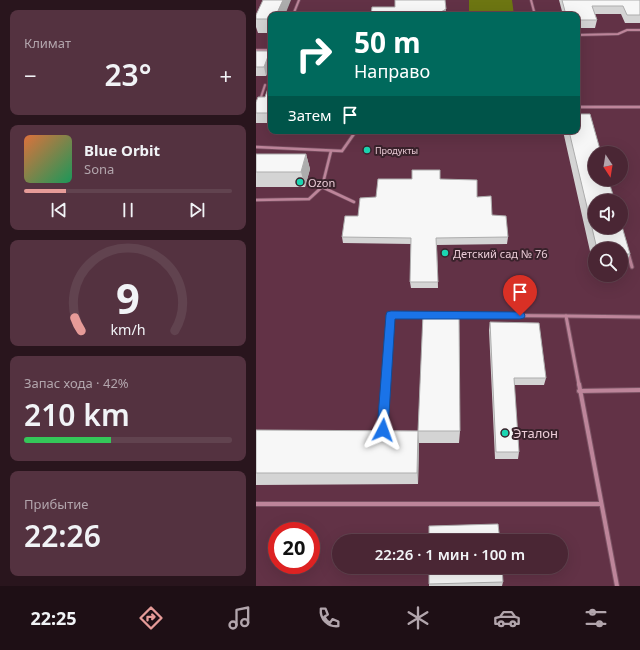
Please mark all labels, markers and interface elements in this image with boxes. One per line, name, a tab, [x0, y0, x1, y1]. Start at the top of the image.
text: 50 m	[354, 23, 421, 61]
icon: right	[288, 28, 340, 80]
text: Климат	[24, 34, 71, 52]
text: 23°	[104, 54, 152, 95]
text: Направо	[354, 59, 430, 83]
text: −	[24, 60, 37, 90]
text: +	[219, 60, 232, 90]
icon: arrive	[339, 104, 361, 126]
text: Затем	[288, 105, 331, 125]
text: Blue Orbit	[84, 140, 160, 160]
place label: Продукты	[375, 144, 418, 157]
marker: Продукты	[362, 145, 372, 155]
north arrow	[588, 146, 628, 186]
map controls	[588, 146, 628, 282]
text: Sona	[84, 160, 114, 178]
place label: Ozon	[308, 175, 335, 190]
marker: Ozon	[295, 177, 305, 187]
button: sound	[588, 194, 628, 234]
icon: previous	[48, 199, 70, 221]
icon: pause	[117, 199, 139, 221]
icon: next	[186, 199, 208, 221]
button: search	[588, 242, 628, 282]
place label: Детский сад № 76	[453, 246, 548, 261]
marker: Детский сад № 76	[440, 248, 450, 258]
text: 9	[116, 270, 140, 326]
pin	[503, 275, 537, 316]
icon: arrive	[509, 281, 531, 303]
text: km/h	[110, 320, 146, 339]
text: Запас хода · 42%	[24, 374, 129, 392]
text: 210 km	[24, 394, 130, 435]
position arrow	[362, 409, 404, 451]
place label: Эталон	[513, 424, 558, 442]
marker: Эталон	[500, 428, 510, 438]
text: Прибытие	[24, 495, 88, 513]
text: 22:26	[24, 515, 101, 556]
speed limit sign: 20	[268, 522, 320, 574]
text: 22:26 · 1 мин · 100 m	[375, 544, 525, 564]
icon: directions	[137, 604, 165, 632]
icon: music	[226, 604, 254, 632]
icon: phone	[315, 604, 343, 632]
icon: climate	[404, 604, 432, 632]
icon: car	[493, 604, 521, 632]
icon: filters	[582, 604, 610, 632]
text: 22:25	[30, 606, 77, 630]

